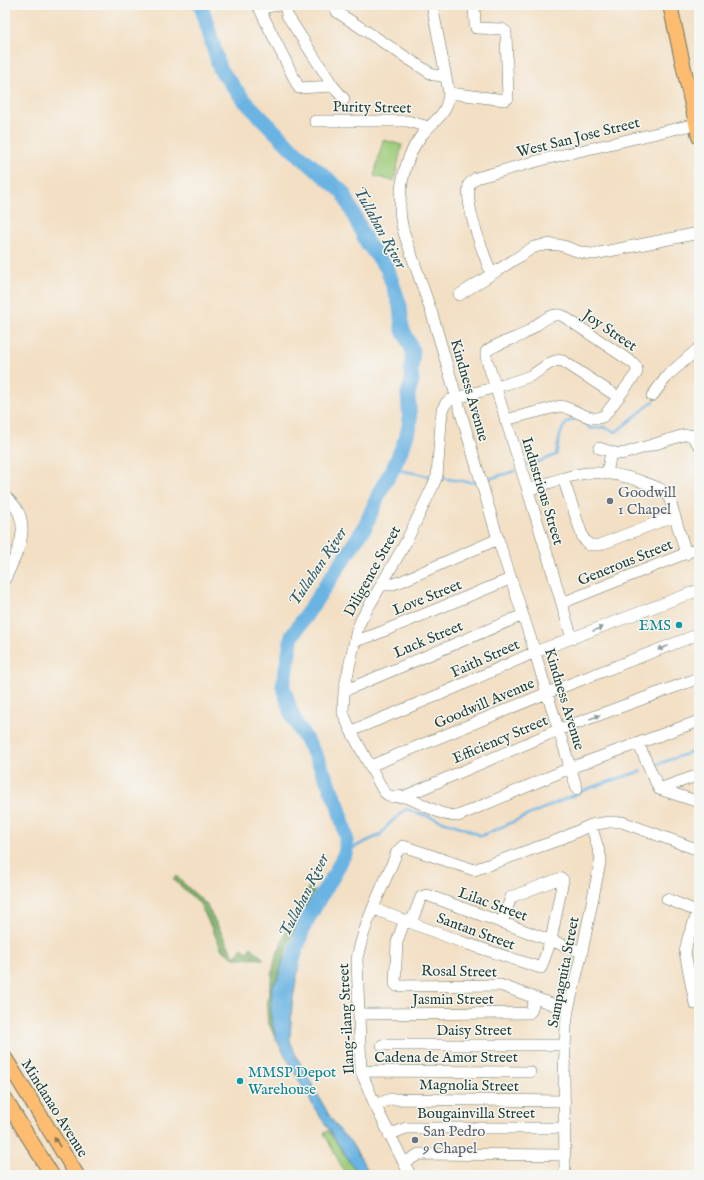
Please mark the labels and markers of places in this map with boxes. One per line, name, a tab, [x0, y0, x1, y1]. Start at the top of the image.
place label: Goodwill 1 Chapel	[618, 483, 677, 519]
marker: Goodwill 1 Chapel	[605, 496, 615, 506]
place label: EMS	[639, 616, 671, 635]
marker: EMS	[674, 620, 684, 630]
place label: MMSP Depot Warehouse	[248, 1063, 336, 1099]
marker: MMSP Depot Warehouse	[235, 1076, 245, 1086]
place label: San Pedro 9 Chapel	[422, 1122, 485, 1158]
marker: San Pedro 9 Chapel	[410, 1135, 420, 1145]

